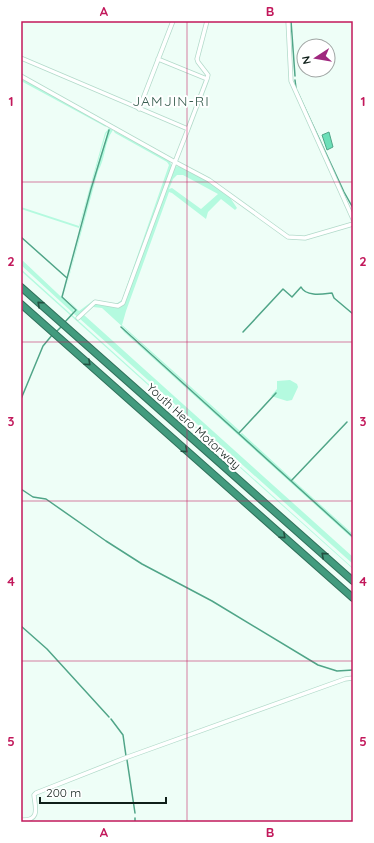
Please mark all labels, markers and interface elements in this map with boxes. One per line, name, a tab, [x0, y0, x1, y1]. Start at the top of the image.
text: A	[100, 3, 109, 19]
text: B	[266, 3, 274, 19]
north arrow	[296, 38, 336, 78]
text: N	[299, 55, 314, 65]
district label: JAMJIN-RI	[132, 92, 210, 110]
text: 1	[8, 93, 14, 109]
text: 1	[360, 93, 366, 109]
text: 2	[7, 253, 15, 269]
text: 2	[359, 253, 367, 269]
one-way arrow	[37, 301, 45, 308]
one-way arrow	[83, 359, 91, 366]
street label: Youth Hero Motorway	[144, 380, 244, 472]
text: 3	[8, 413, 15, 429]
text: 3	[360, 413, 367, 429]
one-way arrow	[180, 445, 188, 452]
one-way arrow	[278, 531, 285, 538]
one-way arrow	[321, 553, 329, 560]
text: 4	[7, 573, 15, 589]
text: 4	[359, 573, 367, 589]
text: 5	[7, 733, 15, 749]
text: 5	[359, 733, 367, 749]
scale bar	[40, 779, 166, 805]
text: 200 m	[46, 785, 81, 800]
text: A	[100, 824, 109, 840]
text: B	[266, 824, 274, 840]

